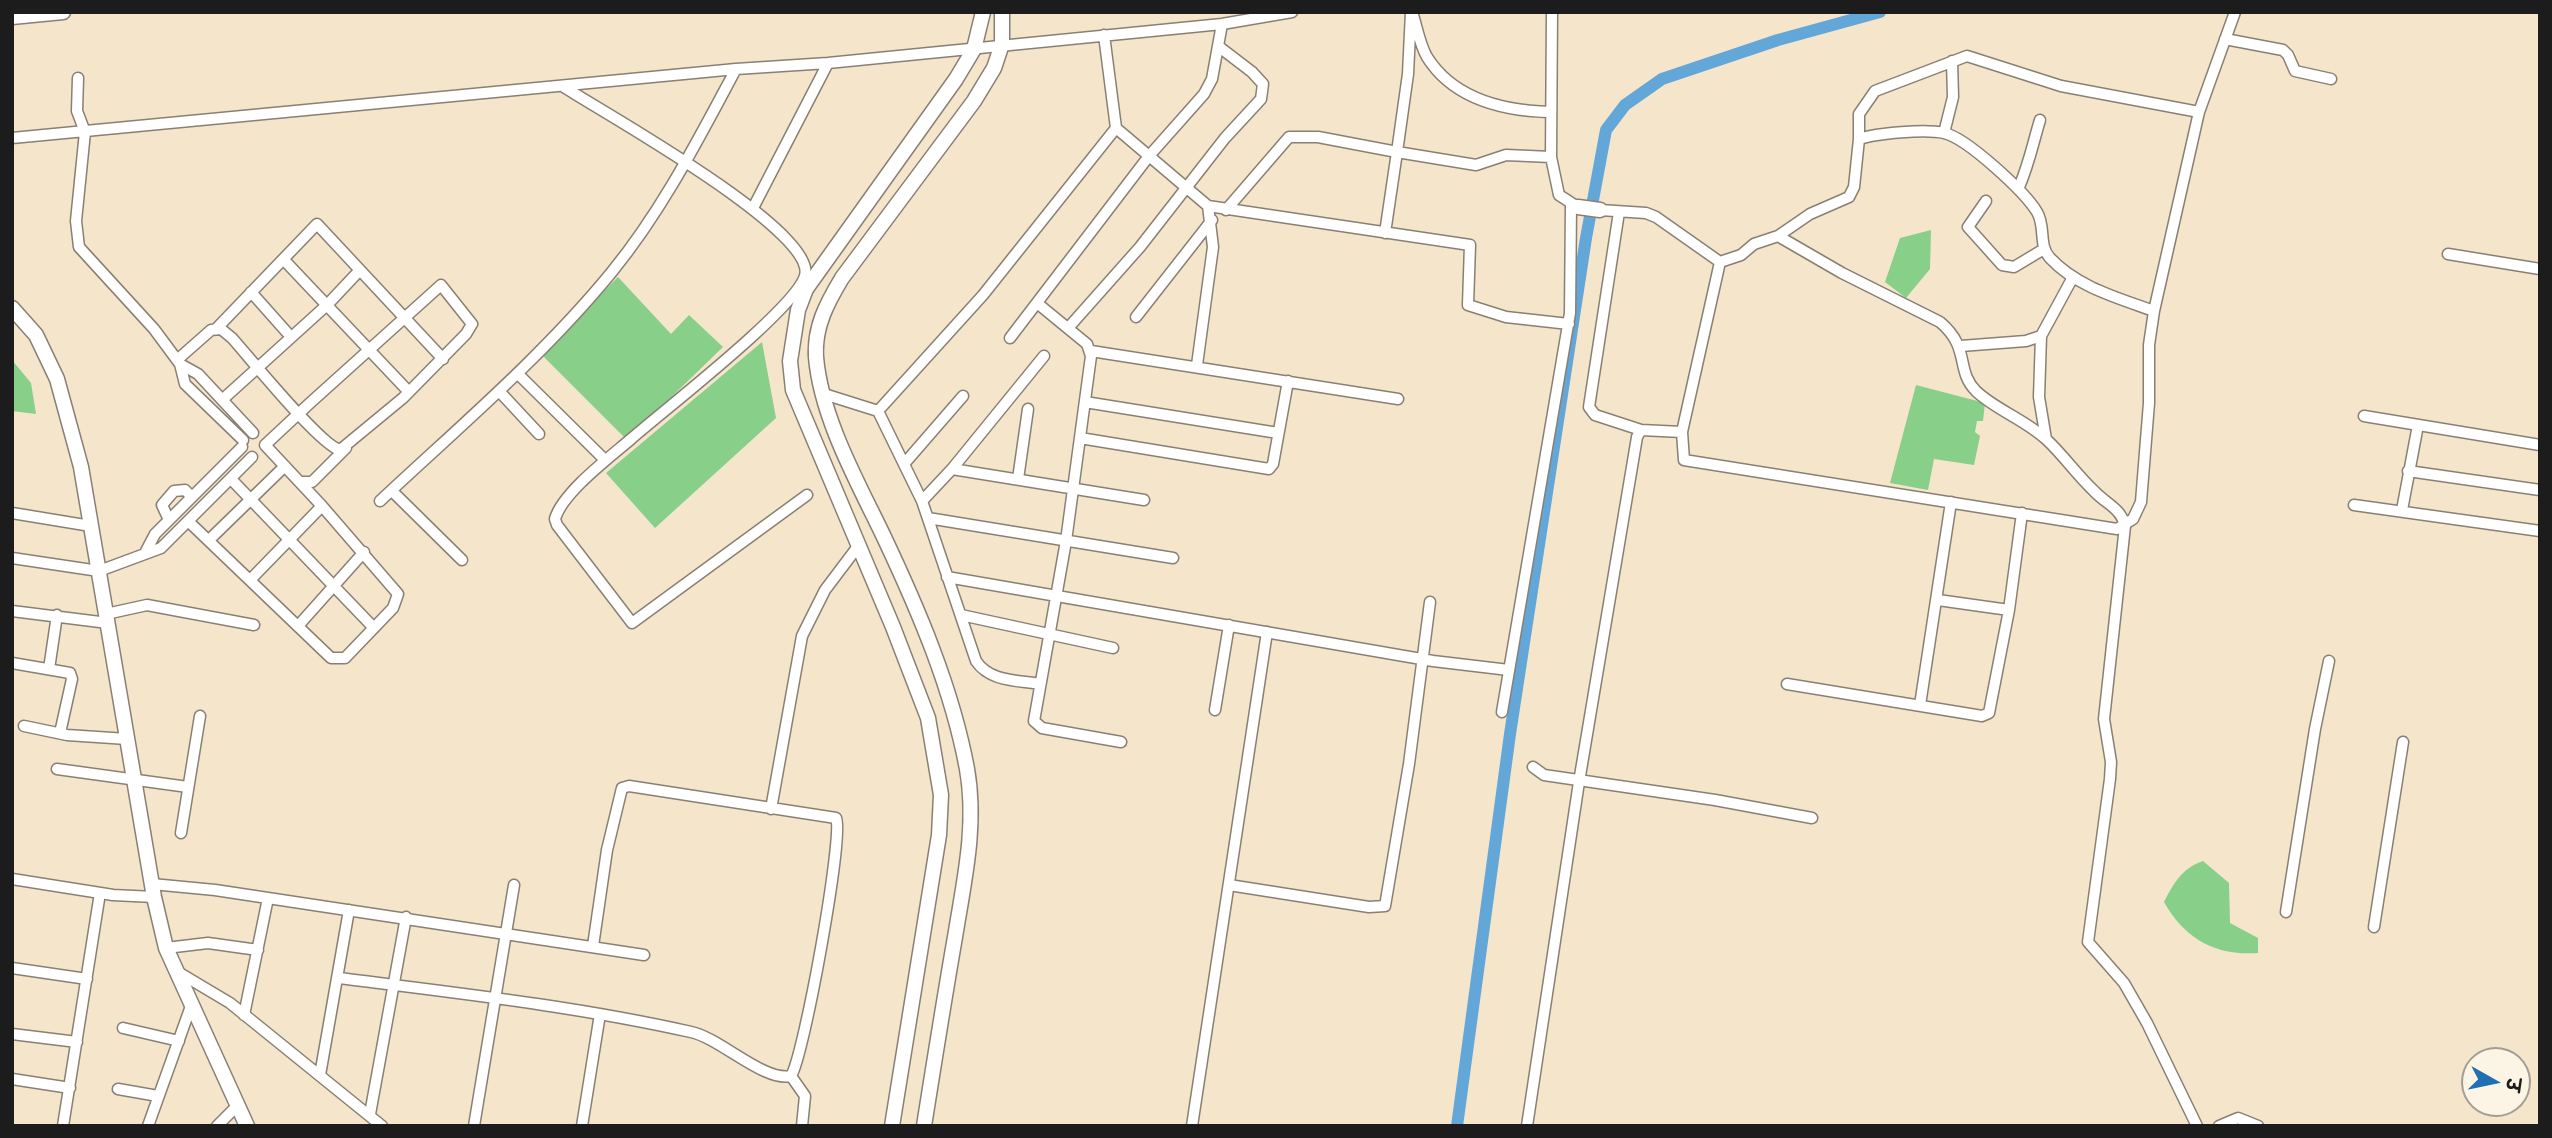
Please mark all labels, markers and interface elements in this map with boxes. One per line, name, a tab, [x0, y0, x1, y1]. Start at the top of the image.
north arrow	[2461, 1047, 2531, 1117]
text: उ	[2500, 1077, 2530, 1093]

